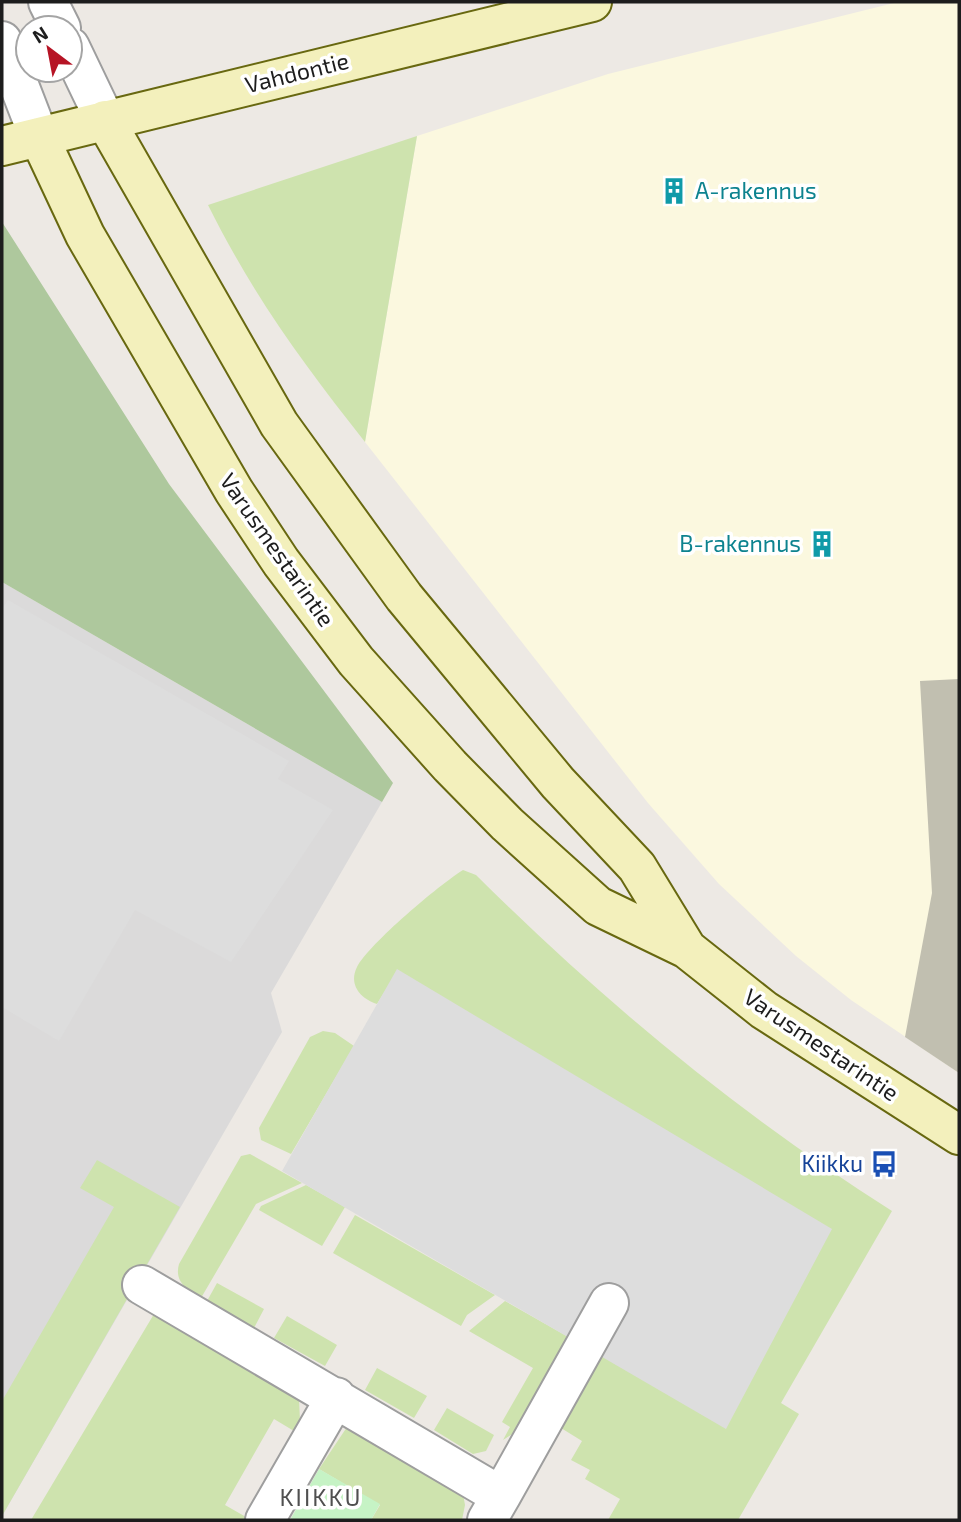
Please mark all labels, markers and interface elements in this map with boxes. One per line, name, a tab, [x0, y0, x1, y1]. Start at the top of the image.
north arrow	[14, 14, 84, 84]
text: N	[28, 21, 52, 48]
street label: Vahdontie	[242, 46, 351, 98]
building icon: A-rakennus	[659, 176, 689, 206]
place label: A-rakennus	[695, 176, 817, 204]
street label: Varusmestarintie	[215, 467, 341, 631]
place label: B-rakennus	[679, 529, 801, 557]
building icon: B-rakennus	[807, 529, 837, 559]
street label: Varusmestarintie	[739, 982, 904, 1106]
place label: Kiikku	[801, 1149, 863, 1177]
bus stop icon: Kiikku	[869, 1149, 899, 1179]
district label: KIIKKU	[279, 1482, 363, 1511]

